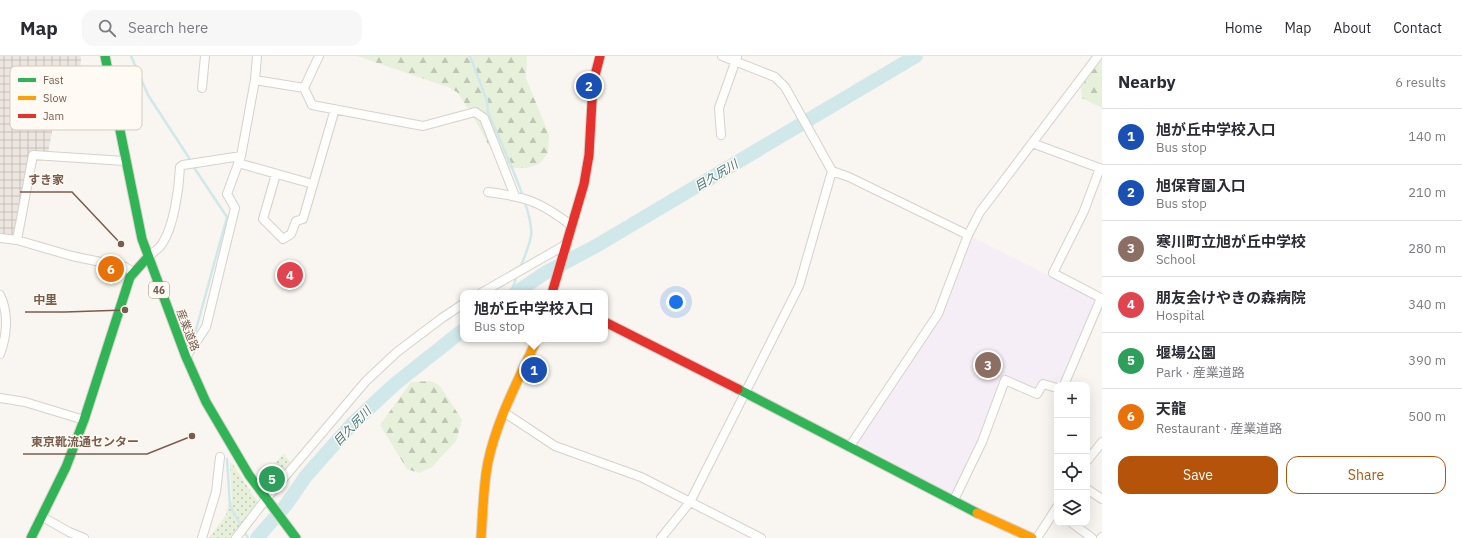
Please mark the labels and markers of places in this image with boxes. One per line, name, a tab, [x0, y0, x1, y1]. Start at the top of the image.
pin: 2	[576, 71, 602, 101]
callout: すき家	[20, 168, 72, 192]
pin: 6	[98, 254, 124, 284]
pin: 4	[277, 260, 303, 290]
callout: 中里	[25, 288, 65, 312]
pin: 3	[975, 350, 1001, 380]
pin: 1	[521, 355, 547, 385]
callout: 東京靴流通センター	[23, 430, 147, 454]
pin: 5	[259, 464, 285, 494]

